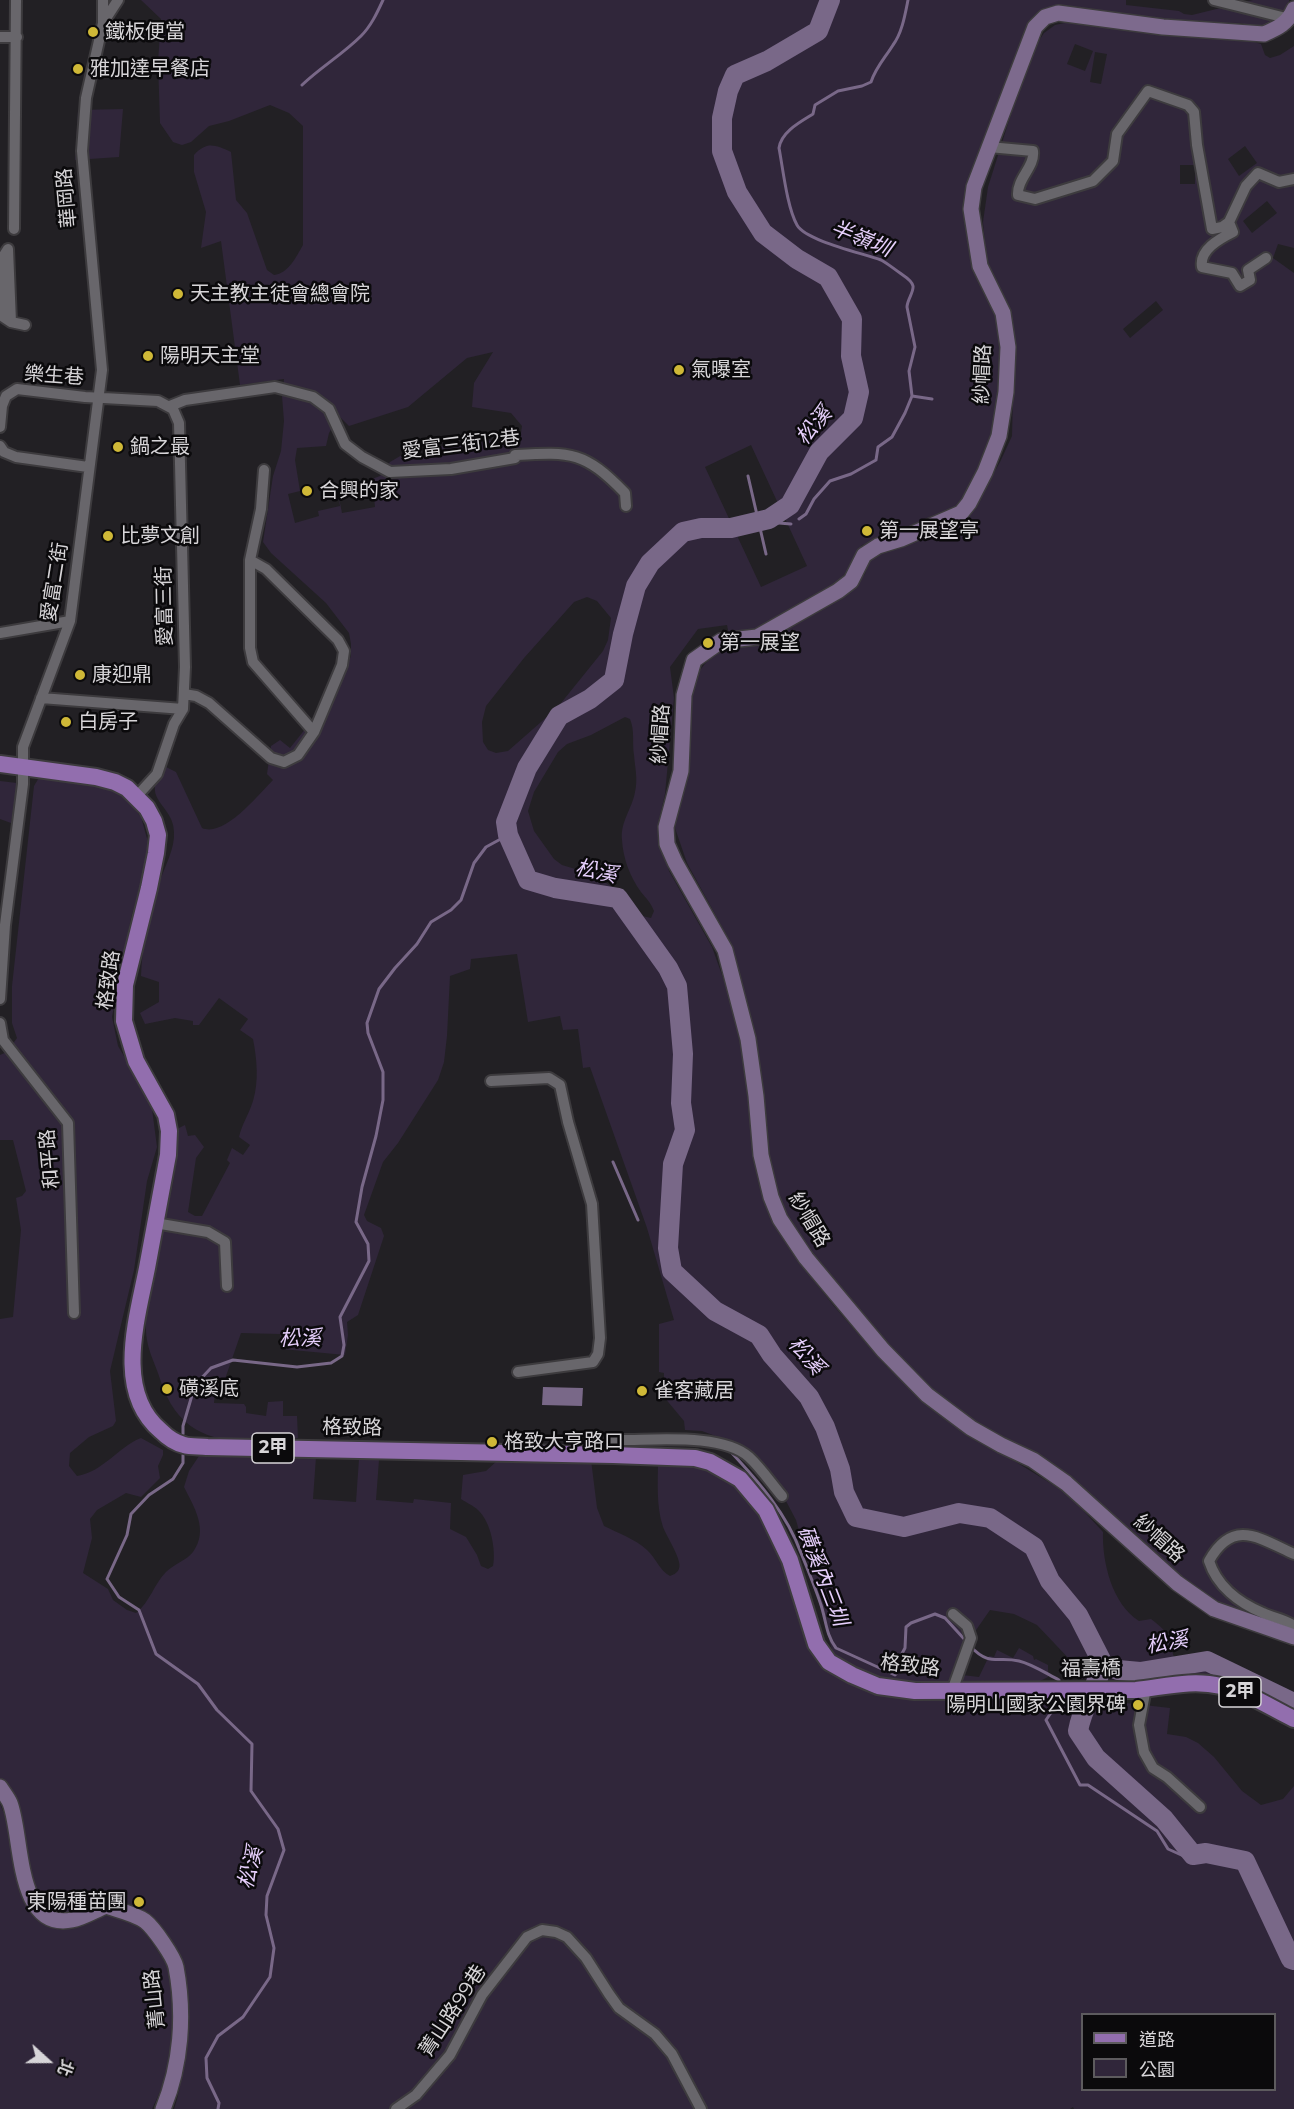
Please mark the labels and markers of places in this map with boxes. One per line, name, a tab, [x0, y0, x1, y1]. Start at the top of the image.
place label: 鐵板便當	[105, 20, 185, 44]
marker: 鐵板便當	[86, 25, 100, 39]
place label: 雅加達早餐店	[90, 57, 210, 81]
marker: 雅加達早餐店	[71, 62, 85, 76]
place label: 天主教主徒會總會院	[190, 282, 370, 306]
marker: 天主教主徒會總會院	[171, 287, 185, 301]
place label: 陽明天主堂	[160, 344, 260, 368]
marker: 陽明天主堂	[141, 349, 155, 363]
place label: 氣曝室	[691, 358, 751, 382]
marker: 氣曝室	[672, 363, 686, 377]
place label: 鍋之最	[130, 435, 190, 459]
marker: 鍋之最	[111, 440, 125, 454]
place label: 合興的家	[319, 479, 399, 503]
marker: 合興的家	[300, 484, 314, 498]
place label: 第一展望亭	[879, 519, 979, 543]
place label: 比夢文創	[120, 524, 200, 548]
marker: 第一展望亭	[860, 524, 874, 538]
marker: 比夢文創	[101, 529, 115, 543]
place label: 第一展望	[720, 631, 800, 655]
marker: 第一展望	[701, 636, 715, 650]
place label: 康迎鼎	[92, 663, 152, 687]
marker: 康迎鼎	[73, 668, 87, 682]
place label: 白房子	[78, 710, 138, 734]
marker: 白房子	[59, 715, 73, 729]
place label: 磺溪底	[179, 1377, 239, 1401]
place label: 雀客藏居	[654, 1379, 734, 1403]
marker: 磺溪底	[160, 1382, 174, 1396]
marker: 雀客藏居	[635, 1384, 649, 1398]
place label: 格致大亨路口	[504, 1430, 624, 1454]
marker: 格致大亨路口	[485, 1435, 499, 1449]
place label: 陽明山國家公園界碑	[946, 1693, 1126, 1717]
marker: 陽明山國家公園界碑	[1131, 1698, 1145, 1712]
place label: 東陽種苗團	[27, 1890, 127, 1914]
marker: 東陽種苗團	[132, 1895, 146, 1909]

